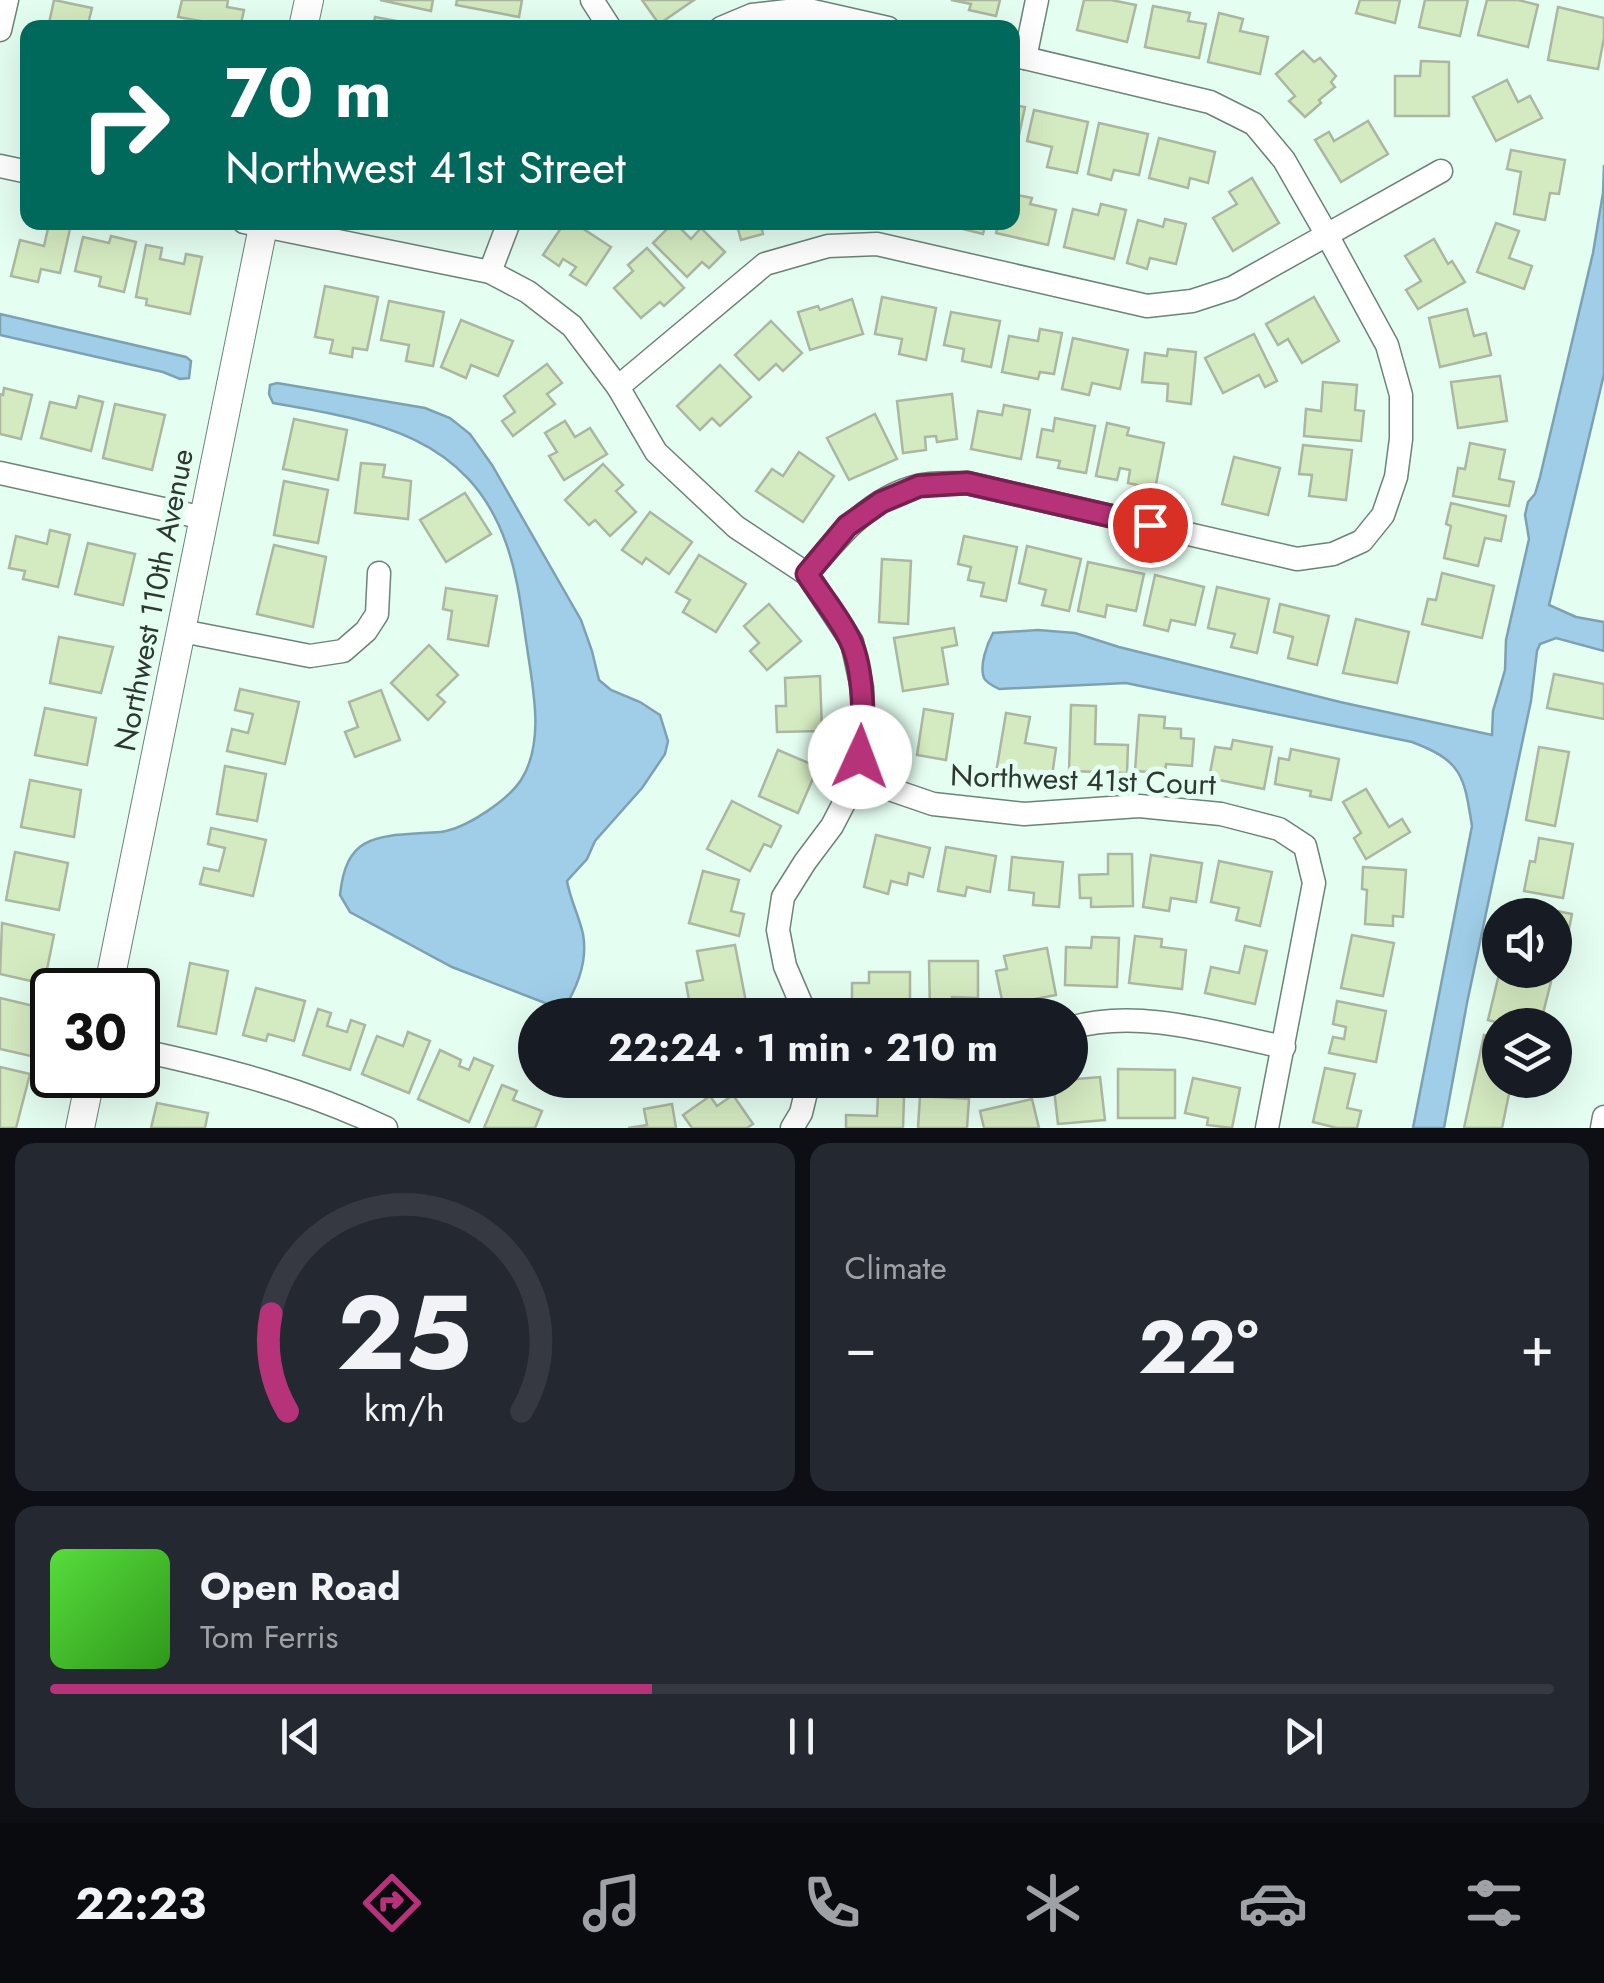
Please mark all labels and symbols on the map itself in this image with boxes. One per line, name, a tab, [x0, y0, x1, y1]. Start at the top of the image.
street label: Northwest 110th Avenue	[103, 445, 204, 755]
pin	[1108, 483, 1193, 568]
position arrow	[808, 705, 912, 809]
street label: Northwest 41st Court	[949, 753, 1217, 806]
speed limit sign: 30	[30, 968, 160, 1098]

